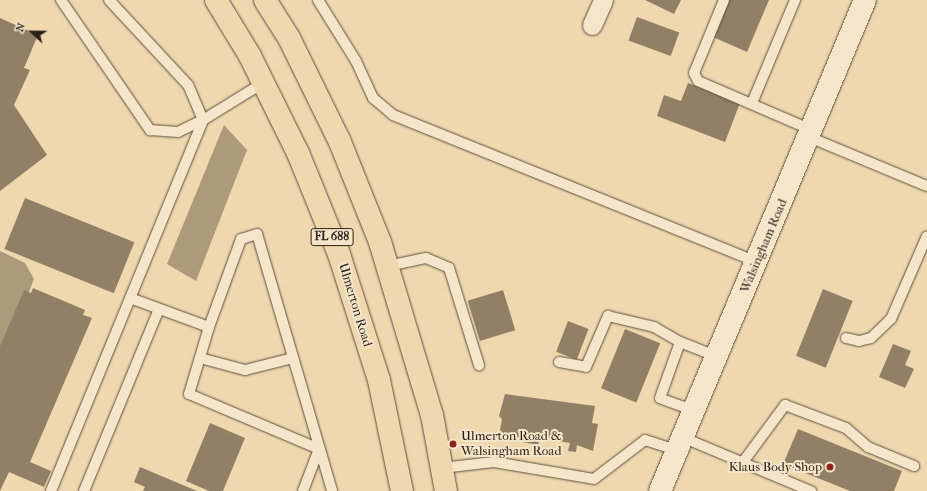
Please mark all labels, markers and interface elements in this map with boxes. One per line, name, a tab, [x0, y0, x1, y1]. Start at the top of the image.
north arrow	[12, 12, 52, 52]
text: N	[13, 21, 28, 34]
street label: Walsingham Road	[737, 197, 791, 295]
road number: FL 688	[310, 227, 354, 247]
street label: Ulmerton Road	[335, 261, 375, 349]
place label: Ulmerton Road & Walsingham Road	[461, 429, 561, 460]
marker: Ulmerton Road & Walsingham Road	[448, 439, 458, 449]
place label: Klaus Body Shop	[729, 459, 822, 475]
marker: Klaus Body Shop	[825, 462, 835, 472]

